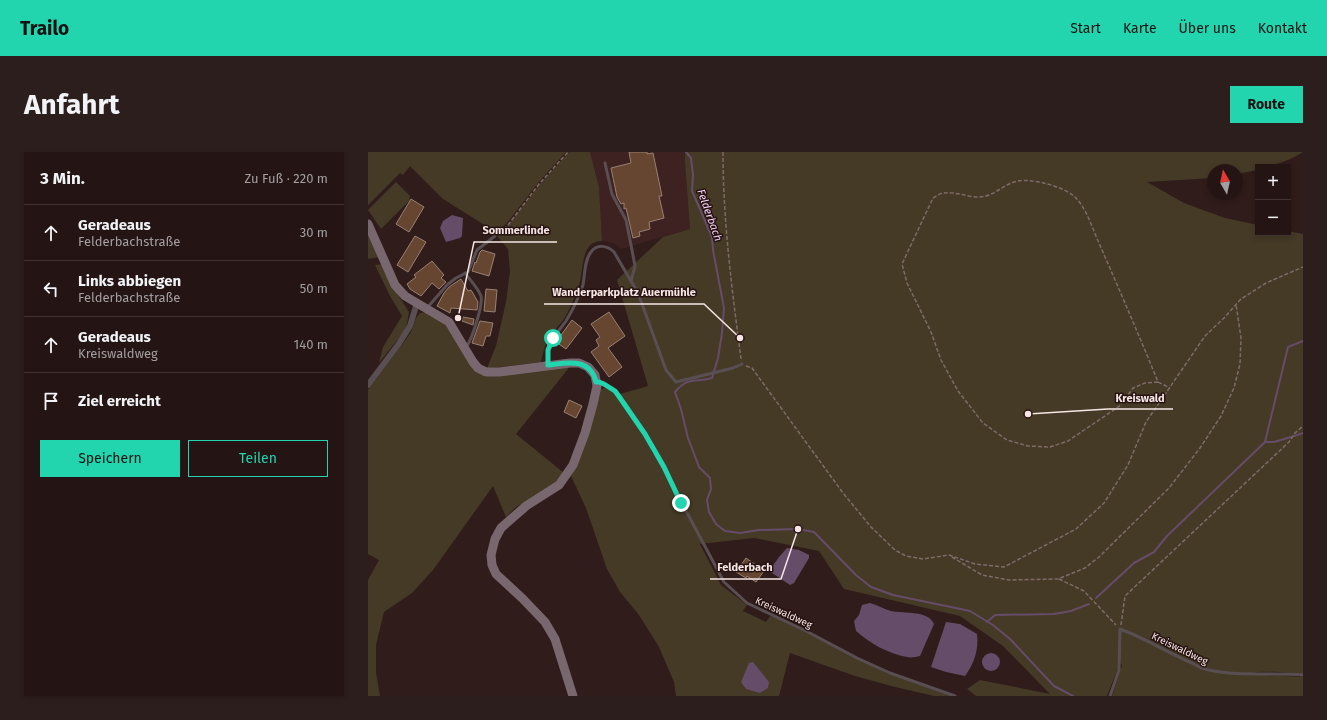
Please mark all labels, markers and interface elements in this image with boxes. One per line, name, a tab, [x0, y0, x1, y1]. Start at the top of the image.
text: Trailo	[20, 17, 69, 40]
text: Start	[1070, 20, 1101, 37]
text: Karte	[1123, 20, 1157, 37]
text: Über uns	[1179, 20, 1236, 37]
text: Kontakt	[1258, 20, 1307, 37]
button: Route	[1230, 86, 1303, 123]
text: Anfahrt	[24, 88, 120, 121]
north arrow	[1207, 164, 1243, 200]
map controls	[1255, 164, 1291, 236]
button: +	[1255, 164, 1291, 200]
text: 3 Min.	[40, 168, 85, 189]
text: Zu Fuß · 220 m	[245, 171, 328, 186]
water label: Felderbach	[694, 187, 725, 243]
button: −	[1255, 200, 1291, 236]
text: Geradeaus	[78, 216, 151, 234]
callout: Sommerlinde	[474, 219, 557, 242]
icon: ahead	[40, 222, 62, 244]
text: Sommerlinde	[482, 224, 550, 237]
text: 30 m	[300, 225, 328, 240]
text: Felderbachstraße	[78, 234, 180, 249]
text: Links abbiegen	[78, 272, 181, 290]
icon: left	[40, 278, 62, 300]
text: 50 m	[300, 281, 328, 296]
callout: Wanderparkplatz Auermühle	[544, 281, 704, 304]
text: Wanderparkplatz Auermühle	[552, 286, 696, 299]
text: Felderbachstraße	[78, 290, 180, 305]
text: Geradeaus	[78, 328, 151, 346]
route start	[544, 329, 562, 347]
icon: ahead	[40, 334, 62, 356]
text: 140 m	[294, 337, 328, 352]
text: Kreiswaldweg	[78, 346, 158, 361]
callout: Kreiswald	[1108, 386, 1173, 409]
icon: arrive	[40, 390, 62, 412]
text: Ziel erreicht	[78, 392, 161, 410]
text: Kreiswald	[1115, 392, 1165, 405]
button: Speichern	[40, 440, 180, 477]
button: Teilen	[188, 440, 328, 477]
route end	[672, 494, 690, 512]
callout: Felderbach	[710, 556, 781, 579]
text: Felderbach	[717, 561, 773, 574]
street label: Kreiswaldweg	[753, 594, 815, 632]
street label: Kreiswaldweg	[1149, 630, 1210, 668]

